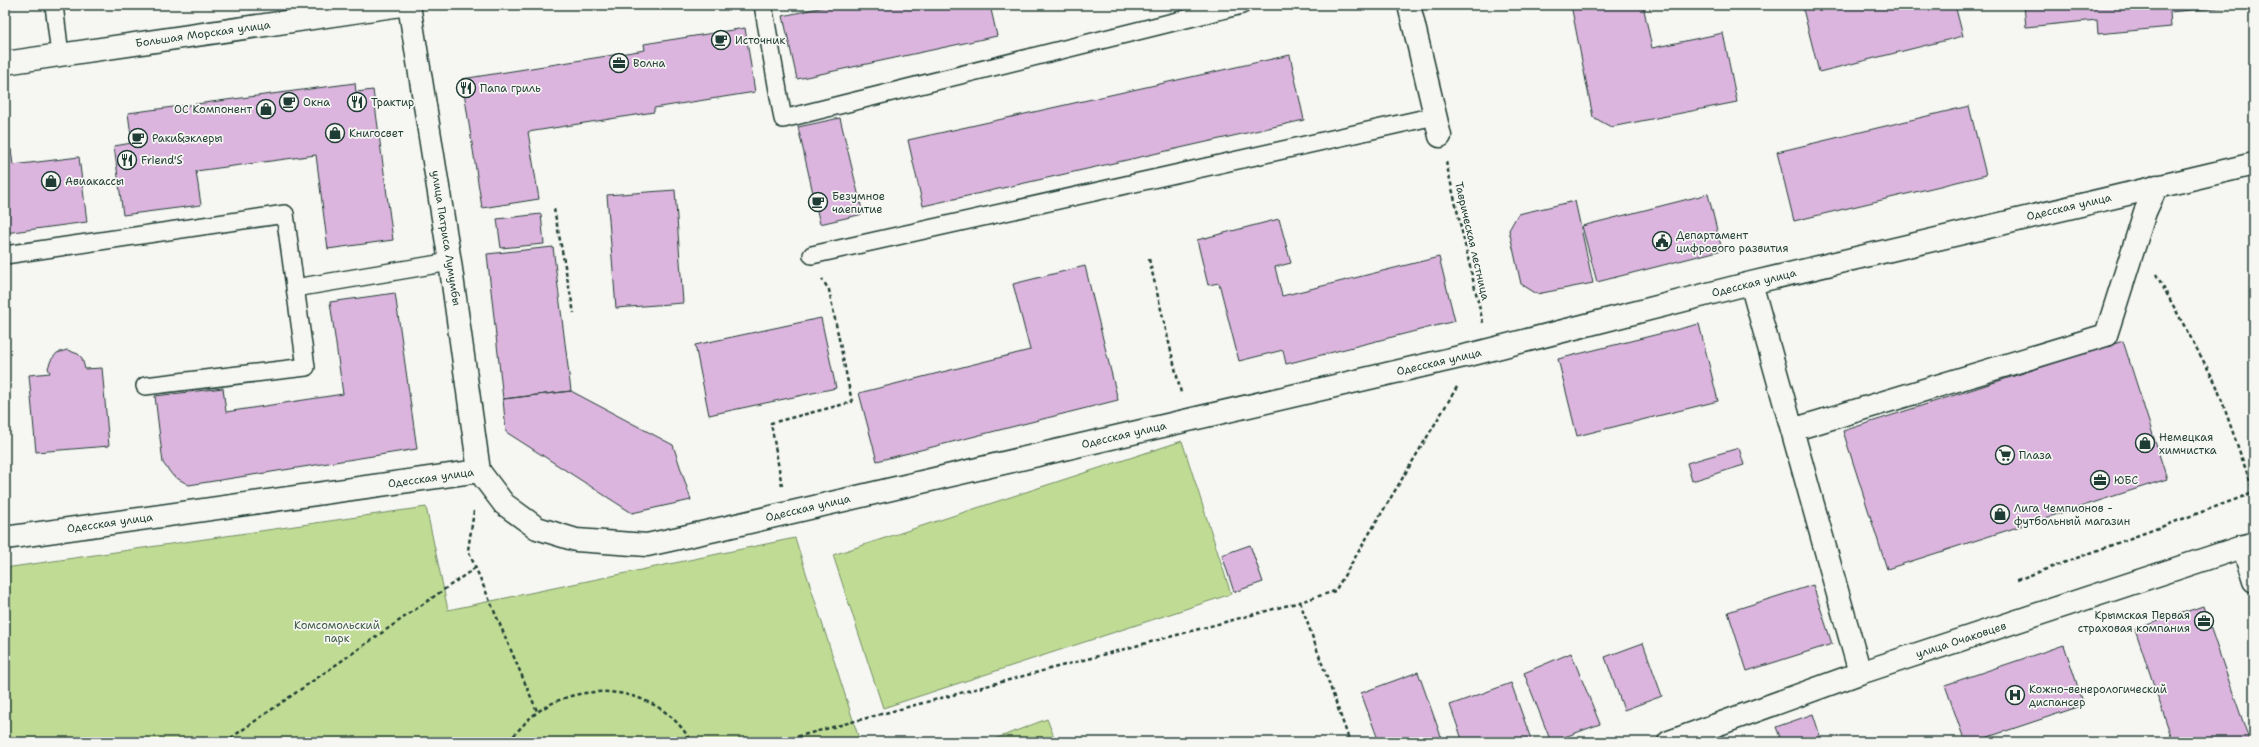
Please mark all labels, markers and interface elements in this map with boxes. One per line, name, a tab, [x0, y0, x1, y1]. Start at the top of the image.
street label: Большая Морская улица	[135, 17, 272, 51]
cafe icon: Источник	[710, 29, 732, 51]
place label: Источник	[735, 33, 785, 48]
office icon: Волна	[608, 52, 630, 74]
place label: Волна	[633, 56, 666, 71]
restaurant icon: Папа гриль	[455, 77, 477, 99]
place label: Папа гриль	[480, 81, 541, 96]
cafe icon: Окна	[278, 91, 300, 113]
restaurant icon: Трактир	[346, 91, 368, 113]
place label: Окна	[303, 95, 330, 110]
place label: Трактир	[371, 95, 414, 110]
shop icon: ОС Компонент	[255, 98, 277, 120]
place label: ОС Компонент	[174, 102, 252, 117]
shop icon: Книгосвет	[324, 122, 346, 144]
place label: Книгосвет	[349, 126, 404, 141]
cafe icon: Раки&эклеры	[127, 127, 149, 149]
place label: Раки&эклеры	[152, 131, 222, 146]
restaurant icon: Friend'S	[116, 149, 138, 171]
place label: Friend'S	[141, 153, 183, 168]
street label: улица Патриса Лумумбы	[428, 169, 464, 307]
shop icon: Авиакассы	[40, 170, 62, 192]
place label: Авиакассы	[65, 174, 124, 189]
street label: Таврическая лестница	[1451, 180, 1493, 302]
place label: Безумное чаепитие	[832, 189, 885, 217]
street label: Одесская улица	[2025, 190, 2113, 224]
cafe icon: Безумное чаепитие	[807, 191, 829, 213]
place label: Департамент цифрового развития	[1676, 228, 1789, 256]
public building icon: Департамент цифрового развития	[1651, 230, 1673, 252]
street label: Одесская улица	[1710, 265, 1798, 301]
street label: Одесская улица	[1395, 345, 1483, 379]
street label: Одесская улица	[1080, 418, 1168, 452]
place label: Немецкая химчистка	[2159, 430, 2217, 458]
shop icon: Немецкая химчистка	[2134, 432, 2156, 454]
supermarket icon: Плаза	[1994, 444, 2016, 466]
place label: Плаза	[2019, 448, 2052, 463]
street label: Одесская улица	[387, 465, 475, 491]
office icon: ЮБС	[2089, 469, 2111, 491]
place label: ЮБС	[2114, 473, 2138, 488]
street label: Одесская улица	[764, 491, 852, 525]
place label: Лига Чемпионов - футбольный магазин	[2014, 501, 2130, 529]
shop icon: Лига Чемпионов - футбольный магазин	[1989, 503, 2011, 525]
street label: Одесская улица	[66, 510, 154, 536]
place label: Крымская Первая страховая компания	[2078, 608, 2190, 636]
office icon: Крымская Первая страховая компания	[2193, 610, 2215, 632]
park label: Комсомольский парк	[294, 618, 380, 646]
street label: улица Очаковцев	[1914, 618, 2008, 662]
place label: Кожно-венерологический диспансер	[2029, 682, 2167, 710]
hospital icon: Кожно-венерологический диспансер	[2004, 684, 2026, 706]

